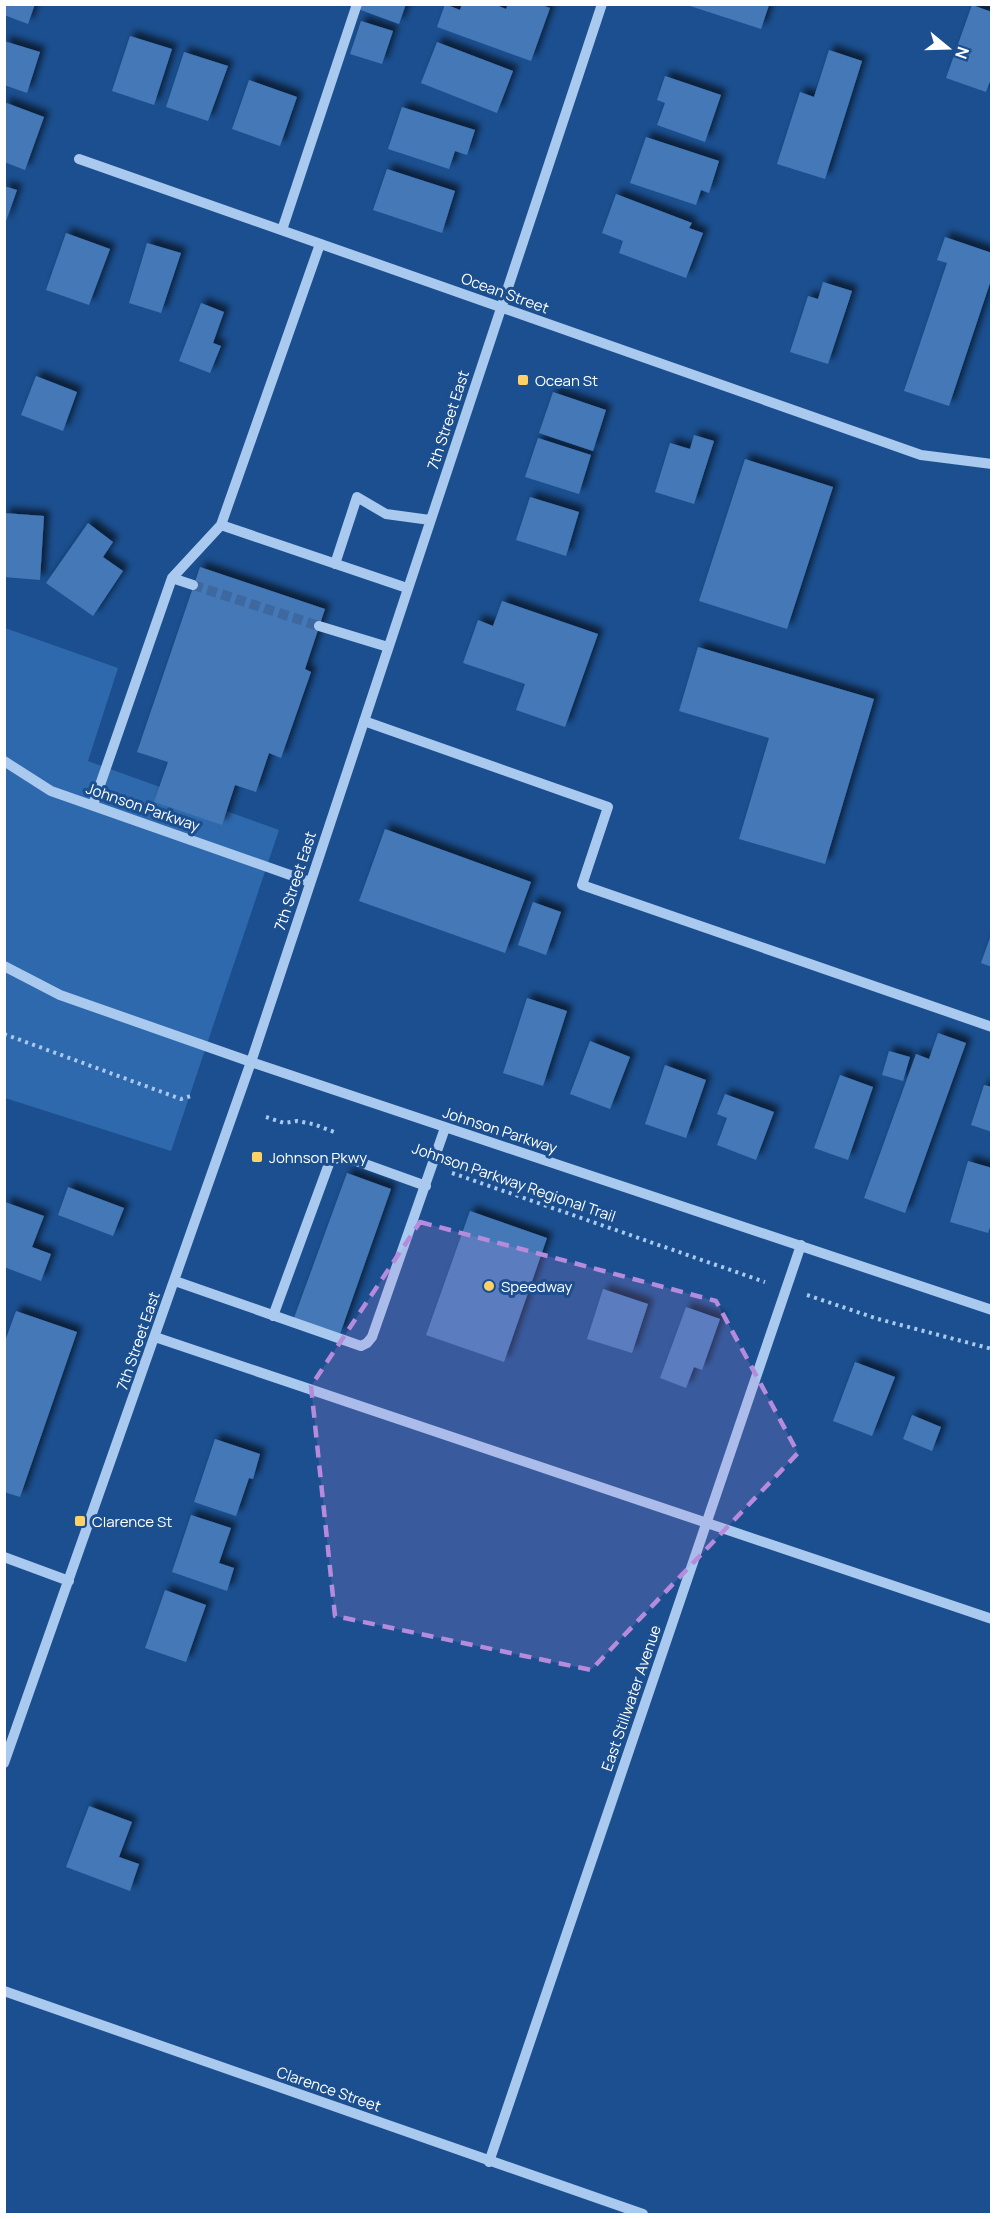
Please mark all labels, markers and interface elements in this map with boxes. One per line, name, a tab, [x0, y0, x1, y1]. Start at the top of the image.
north arrow	[918, 18, 978, 78]
text: N	[950, 44, 974, 62]
street label: Ocean Street	[458, 267, 552, 319]
street label: 7th Street East	[422, 368, 474, 472]
place label: Ocean St	[535, 370, 598, 391]
marker: Ocean St	[516, 373, 530, 387]
street label: Johnson Parkway	[83, 778, 203, 836]
street label: 7th Street East	[269, 829, 321, 933]
street label: Johnson Parkway	[440, 1102, 560, 1158]
street label: Johnson Parkway Regional Trail	[409, 1137, 619, 1227]
place label: Johnson Pkwy	[269, 1147, 367, 1168]
marker: Johnson Pkwy	[250, 1150, 264, 1164]
place label: Speedway	[501, 1276, 572, 1297]
marker: Speedway	[482, 1279, 496, 1293]
street label: 7th Street East	[111, 1289, 165, 1393]
place label: Clarence St	[92, 1511, 172, 1532]
marker: Clarence St	[73, 1514, 87, 1528]
street label: East Stillwater Avenue	[596, 1622, 666, 1774]
street label: Clarence Street	[274, 2061, 384, 2117]

